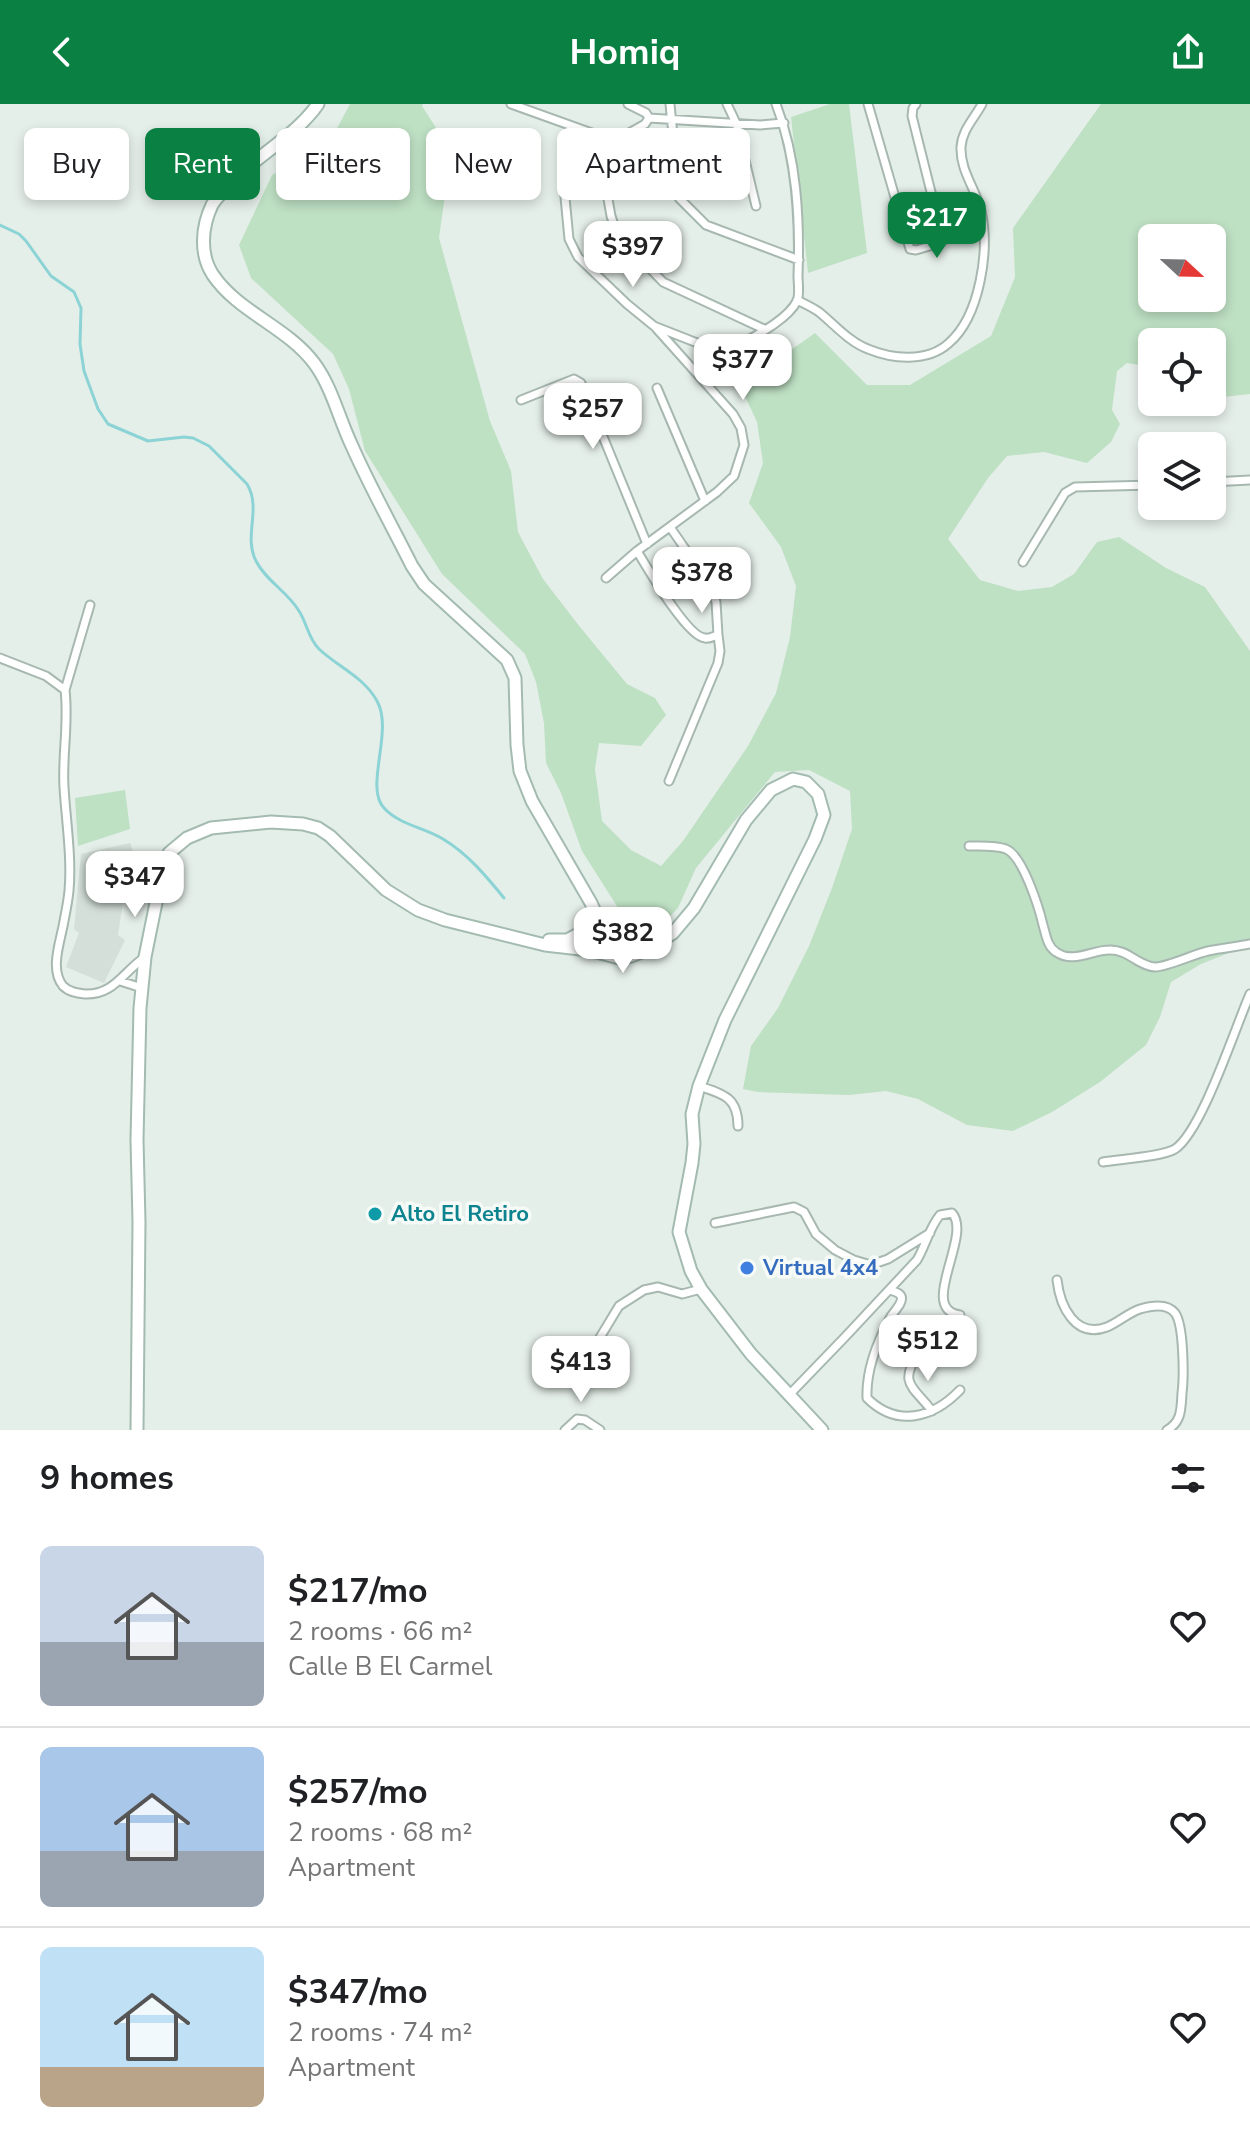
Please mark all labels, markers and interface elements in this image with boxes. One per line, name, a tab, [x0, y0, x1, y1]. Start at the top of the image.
text: Homiq	[570, 28, 680, 77]
icon: back	[40, 30, 84, 74]
icon: share	[1166, 30, 1210, 74]
chip: Buy	[24, 128, 129, 200]
chip: Rent	[145, 128, 260, 200]
chip: Filters	[276, 128, 410, 200]
chip: New	[426, 128, 541, 200]
chip: Apartment	[557, 128, 750, 200]
pin: $217	[890, 192, 984, 260]
text: $217	[906, 200, 968, 235]
pin: $397	[586, 221, 680, 289]
north arrow	[1138, 224, 1226, 312]
map controls	[1138, 224, 1226, 520]
text: $397	[602, 229, 664, 264]
button: locate	[1138, 328, 1226, 416]
pin: $377	[696, 334, 790, 402]
text: $377	[712, 342, 774, 377]
pin: $257	[546, 383, 640, 451]
text: $257	[562, 391, 624, 426]
button: layers	[1138, 432, 1226, 520]
pin: $378	[655, 547, 749, 615]
text: $378	[671, 555, 733, 590]
pin: $347	[88, 851, 182, 919]
text: $347	[104, 859, 166, 894]
pin: $382	[576, 907, 670, 975]
text: $382	[592, 915, 654, 950]
place label: Alto El Retiro	[391, 1199, 529, 1229]
marker: Alto El Retiro	[366, 1205, 384, 1223]
place label: Virtual 4x4	[762, 1253, 878, 1283]
marker: Virtual 4x4	[738, 1259, 756, 1277]
pin: $512	[881, 1315, 975, 1383]
text: $512	[897, 1323, 959, 1358]
pin: $413	[534, 1336, 628, 1404]
text: $413	[550, 1344, 612, 1379]
text: 9 homes	[40, 1455, 174, 1501]
icon: filters	[1166, 1456, 1210, 1500]
text: $217/mo	[288, 1568, 428, 1614]
icon: home	[104, 1578, 200, 1674]
icon: heart	[1166, 1604, 1210, 1648]
text: 2 rooms · 66 m²	[288, 1614, 472, 1649]
text: Calle B El Carmel	[288, 1649, 492, 1684]
text: $257/mo	[288, 1769, 428, 1815]
icon: home	[104, 1779, 200, 1875]
icon: heart	[1166, 1805, 1210, 1849]
text: 2 rooms · 68 m²	[288, 1815, 472, 1850]
text: Apartment	[288, 1850, 415, 1885]
text: $347/mo	[288, 1969, 428, 2015]
icon: home	[104, 1979, 200, 2075]
icon: heart	[1166, 2005, 1210, 2049]
text: 2 rooms · 74 m²	[288, 2015, 472, 2050]
text: Apartment	[288, 2050, 415, 2085]

